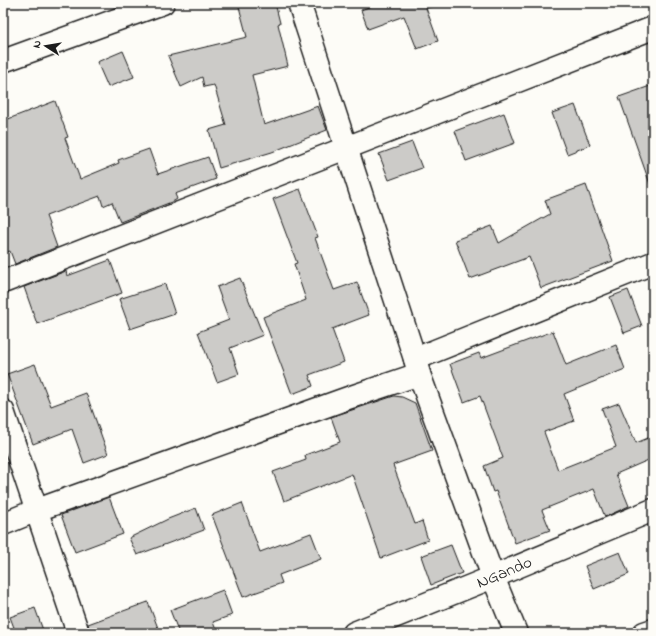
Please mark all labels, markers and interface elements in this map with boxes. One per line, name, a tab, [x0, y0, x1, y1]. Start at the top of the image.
north arrow	[26, 26, 66, 66]
text: N	[29, 39, 46, 49]
street label: NGando	[473, 549, 536, 595]

